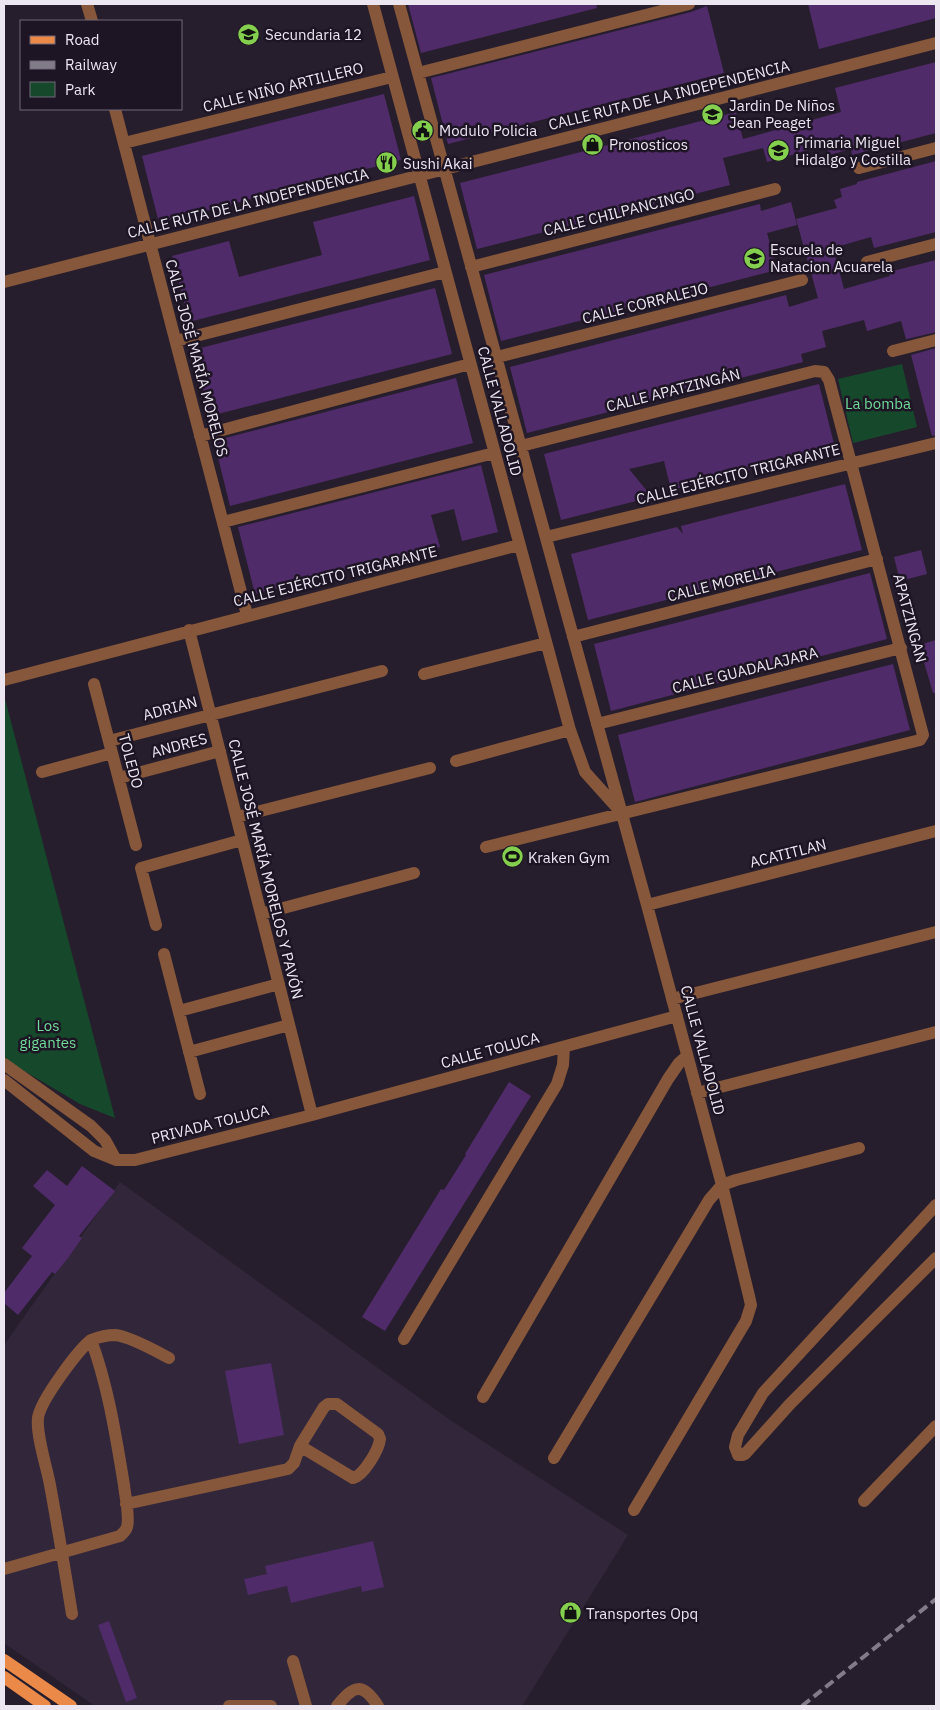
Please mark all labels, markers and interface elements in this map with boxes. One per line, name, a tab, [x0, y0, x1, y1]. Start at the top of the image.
legend	[20, 20, 182, 110]
school or university icon: Secundaria 12	[237, 22, 261, 46]
place label: Secundaria 12	[265, 25, 362, 44]
text: Road	[65, 30, 100, 49]
text: Railway	[65, 55, 118, 74]
street label: CALLE RUTA DE LA INDEPENDENCIA	[546, 56, 792, 134]
street label: CALLE NIÑO ARTILLERO	[201, 58, 365, 116]
text: Park	[65, 80, 95, 99]
place label: Jardin De Niños Jean Peaget	[729, 96, 835, 132]
school or university icon: Jardin De Niños Jean Peaget	[701, 102, 725, 126]
public building icon: Modulo Policia	[411, 118, 435, 142]
place label: Modulo Policia	[439, 121, 537, 140]
shop icon: Pronosticos	[581, 132, 605, 156]
place label: Primaria Miguel Hidalgo y Costilla	[795, 133, 911, 169]
place label: Pronosticos	[609, 135, 688, 154]
school or university icon: Primaria Miguel Hidalgo y Costilla	[767, 139, 791, 163]
restaurant icon: Sushi Akai	[375, 151, 399, 175]
place label: Sushi Akai	[403, 154, 473, 173]
street label: CALLE RUTA DE LA INDEPENDENCIA	[125, 164, 371, 242]
street label: CALLE CHILPANCINGO	[541, 184, 697, 240]
place label: Escuela de Natacion Acuarela	[770, 240, 893, 276]
school or university icon: Escuela de Natacion Acuarela	[742, 246, 766, 270]
street label: CALLE JOSÉ MARÍA MORELOS	[161, 257, 233, 459]
street label: CALLE CORRALEJO	[580, 278, 710, 328]
street label: CALLE VALLADOLID	[474, 344, 526, 478]
street label: CALLE APATZINGÁN	[604, 364, 742, 416]
park label: La bomba	[845, 394, 911, 413]
street label: CALLE EJÉRCITO TRIGARANTE	[634, 439, 842, 509]
street label: CALLE EJÉRCITO TRIGARANTE	[231, 541, 439, 611]
street label: CALLE MORELIA	[665, 560, 777, 606]
street label: APATZINGAN	[889, 571, 931, 665]
street label: CALLE GUADALAJARA	[670, 643, 820, 697]
street label: ADRIAN	[141, 692, 199, 724]
street label: ANDRES	[149, 728, 209, 762]
street label: TOLEDO	[115, 732, 147, 790]
street label: CALLE JOSÉ MARÍA MORELOS Y PAVÓN	[224, 737, 308, 1001]
street label: ACATITLAN	[748, 834, 828, 872]
sports icon: Kraken Gym	[500, 845, 524, 869]
place label: Kraken Gym	[528, 848, 610, 867]
street label: CALLE VALLADOLID	[677, 983, 729, 1117]
park label: Los gigantes	[20, 1016, 76, 1052]
street label: CALLE TOLUCA	[439, 1028, 542, 1072]
street label: PRIVADA TOLUCA	[149, 1100, 271, 1148]
shop icon: Transportes Opq	[558, 1601, 582, 1625]
place label: Transportes Opq	[586, 1604, 698, 1623]

